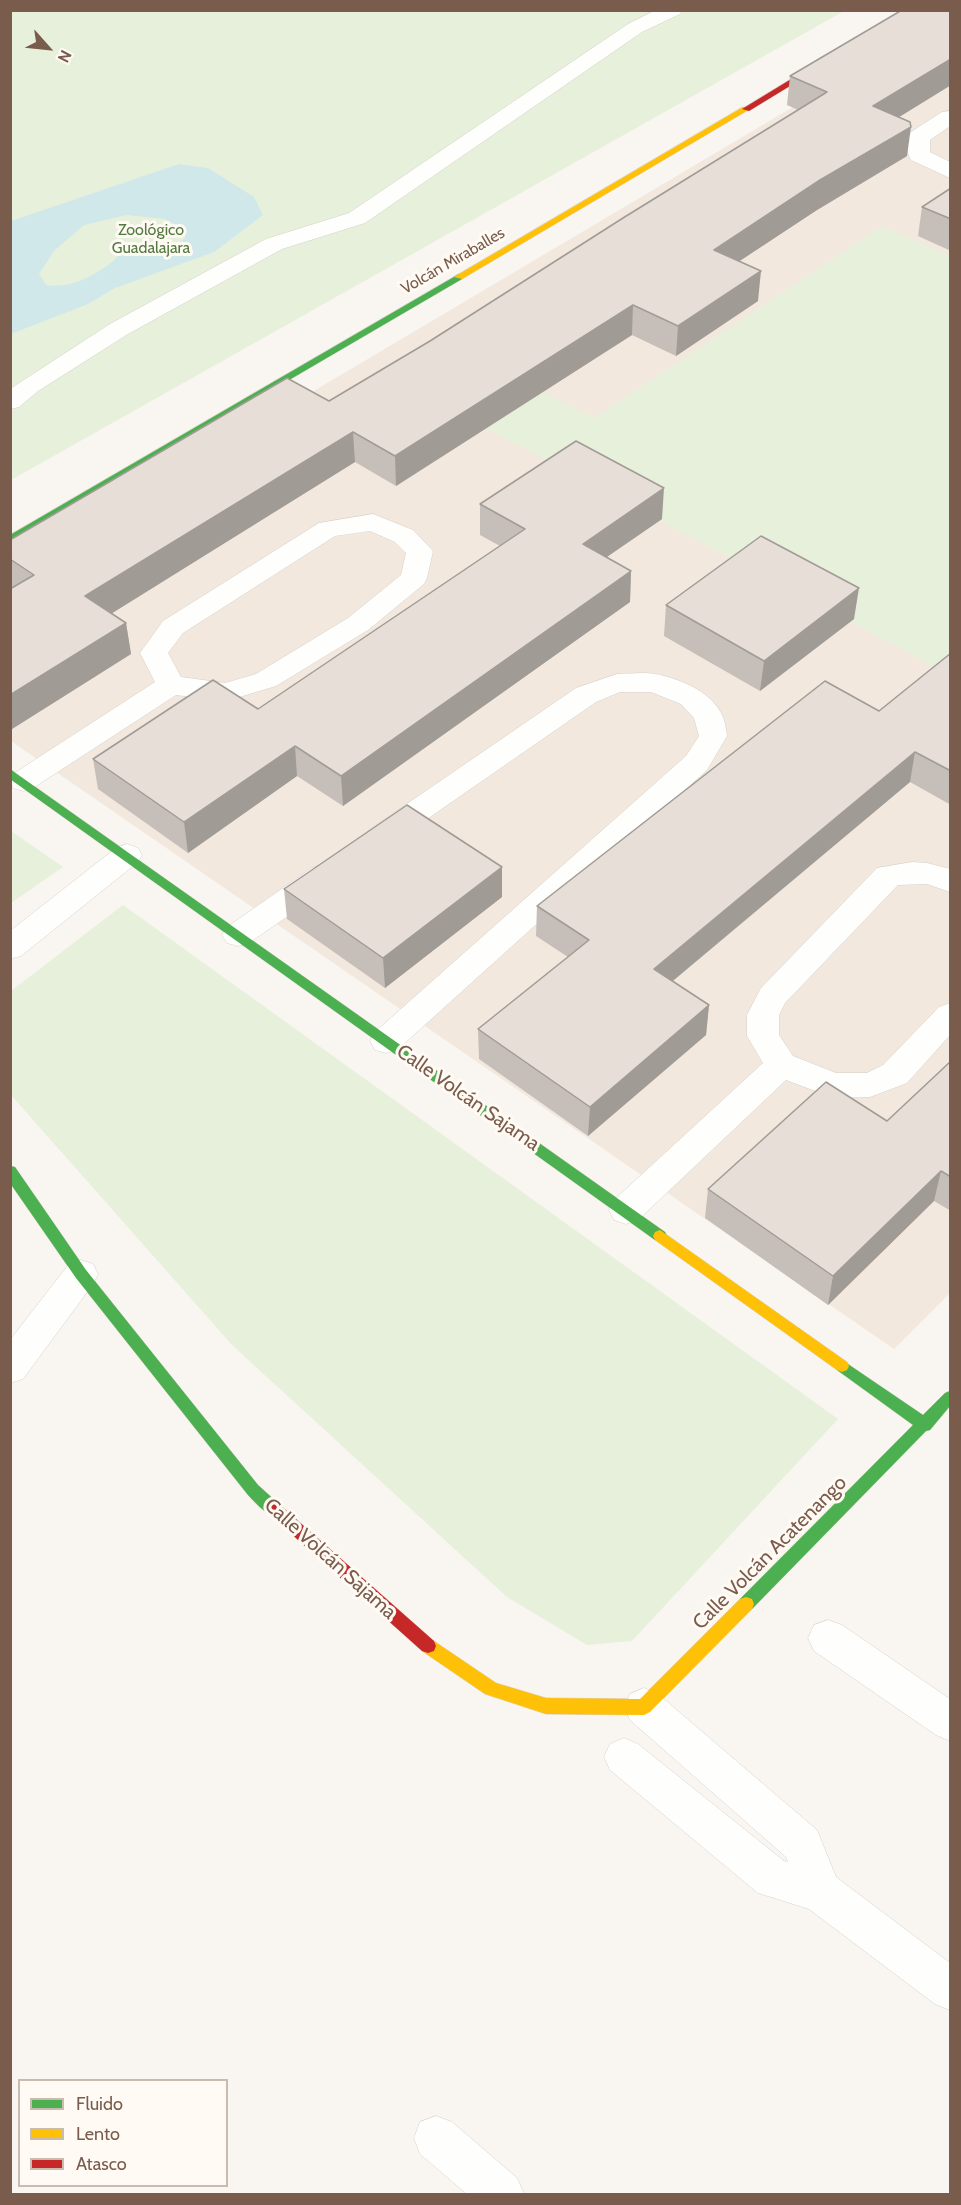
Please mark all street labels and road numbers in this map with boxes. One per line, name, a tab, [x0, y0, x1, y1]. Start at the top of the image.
street label: Volcán Miraballes	[398, 224, 508, 298]
street label: Calle Volcán Sajama	[392, 1040, 544, 1156]
street label: Calle Volcán Acatenango	[688, 1471, 852, 1635]
street label: Calle Volcán Sajama	[259, 1493, 401, 1625]

